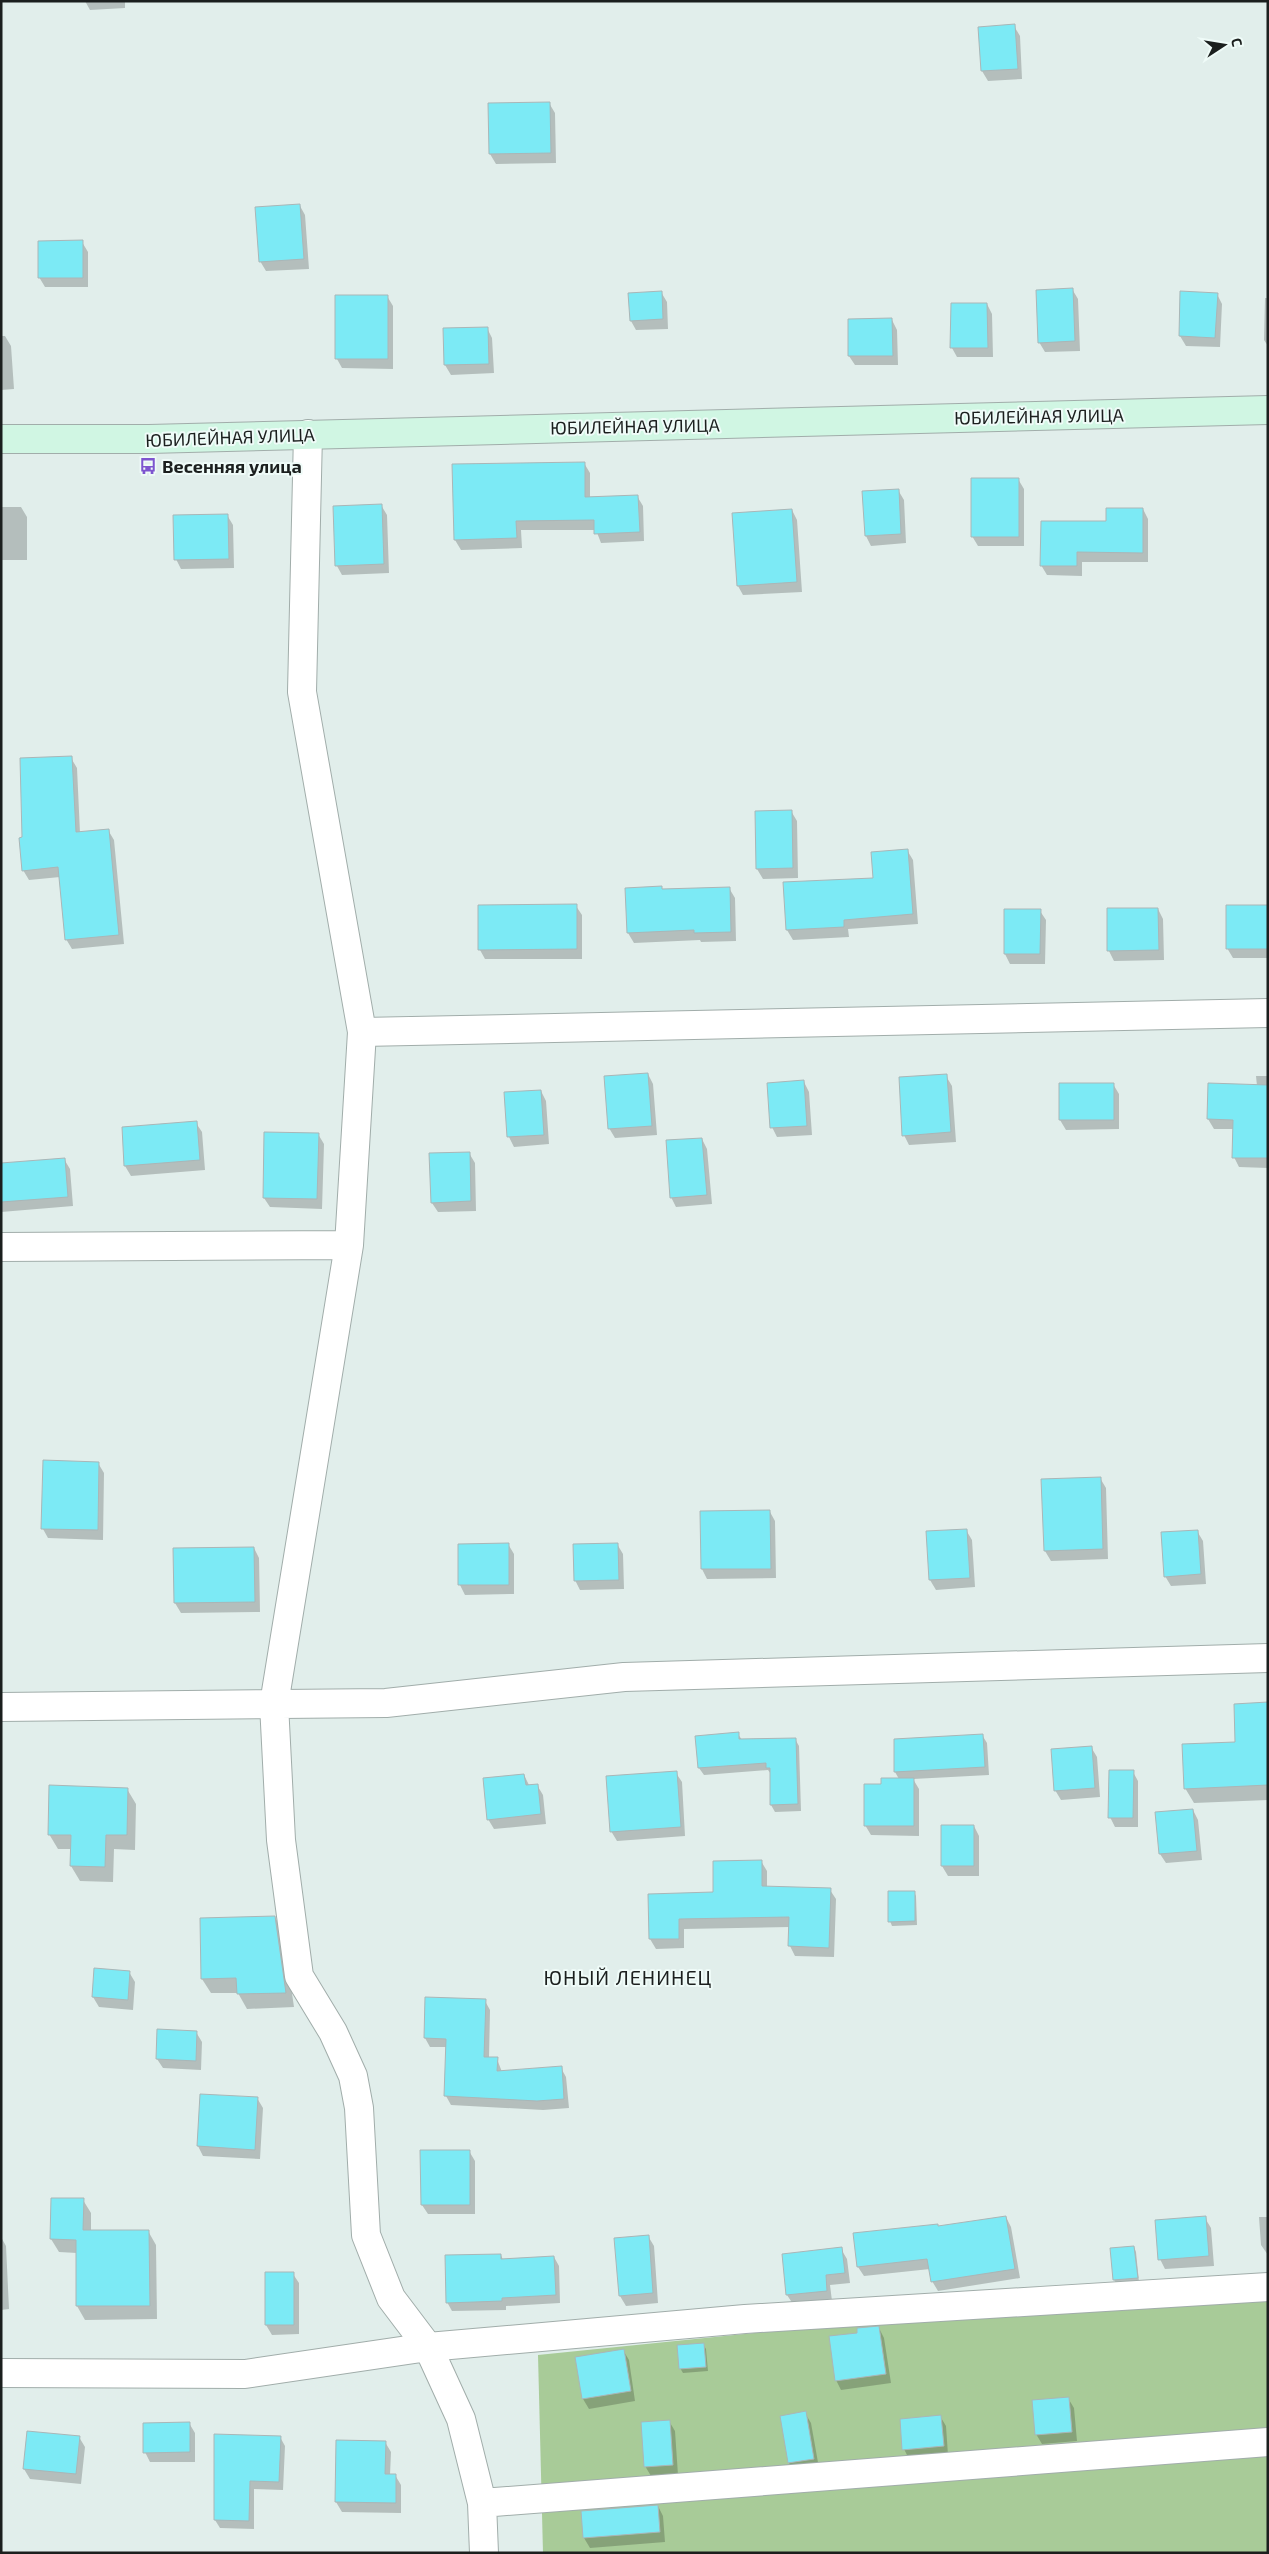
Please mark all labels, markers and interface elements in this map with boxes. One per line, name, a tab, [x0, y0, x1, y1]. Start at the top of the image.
north arrow	[1199, 20, 1249, 70]
text: С	[1228, 36, 1246, 48]
street label: ЮБИЛЕЙНАЯ УЛИЦА	[954, 404, 1125, 428]
street label: ЮБИЛЕЙНАЯ УЛИЦА	[550, 414, 721, 438]
street label: ЮБИЛЕЙНАЯ УЛИЦА	[145, 423, 316, 451]
place label: Весенняя улица	[162, 455, 302, 477]
bus stop icon: Весенняя улица	[138, 456, 158, 476]
district label: ЮНЫЙ ЛЕНИНЕЦ	[544, 1965, 712, 1989]

